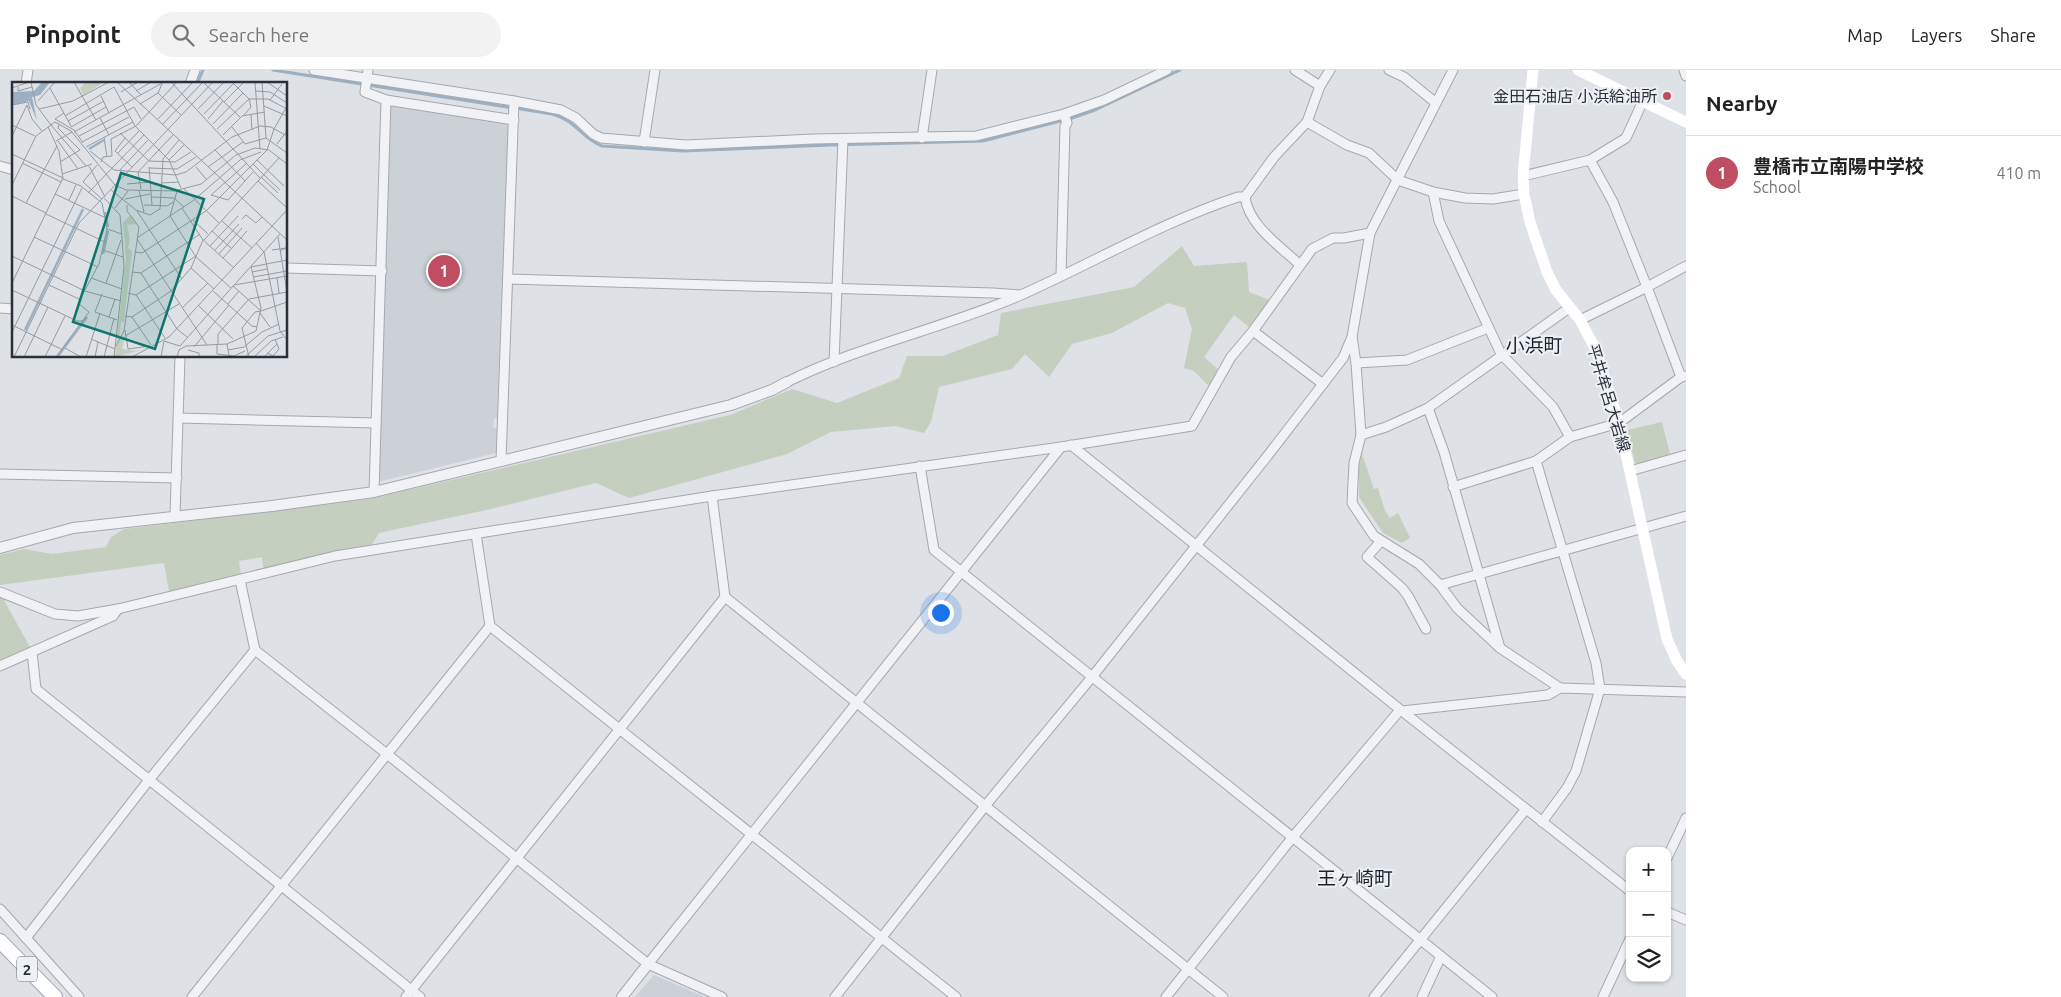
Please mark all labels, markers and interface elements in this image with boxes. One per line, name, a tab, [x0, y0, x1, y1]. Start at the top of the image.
search box	[151, 12, 501, 57]
text: Pinpoint	[25, 21, 121, 48]
icon: search	[169, 21, 197, 49]
text: Search here	[209, 24, 309, 46]
text: Map	[1847, 25, 1883, 45]
text: Layers	[1911, 25, 1962, 45]
text: Share	[1990, 25, 2036, 45]
inset map	[12, 82, 288, 358]
place label: 金田石油店 小浜給油所	[1493, 87, 1657, 105]
marker: 金田石油店 小浜給油所	[1661, 90, 1673, 102]
text: Nearby	[1706, 91, 1777, 115]
text: 豊橋市立南陽中学校	[1753, 155, 1924, 177]
text: 1	[1717, 164, 1727, 182]
text: 410 m	[1996, 164, 2041, 182]
text: School	[1753, 178, 1801, 196]
pin: 1	[428, 252, 460, 290]
district label: 小浜町	[1505, 334, 1563, 356]
street label: 平井牟呂大岩線	[1584, 342, 1634, 454]
your location	[928, 600, 954, 626]
map controls	[1626, 847, 1671, 982]
button: +	[1626, 847, 1671, 892]
district label: 王ヶ崎町	[1317, 867, 1393, 889]
button: −	[1626, 892, 1671, 937]
button: layers	[1626, 937, 1671, 982]
road number: 2	[17, 956, 37, 982]

